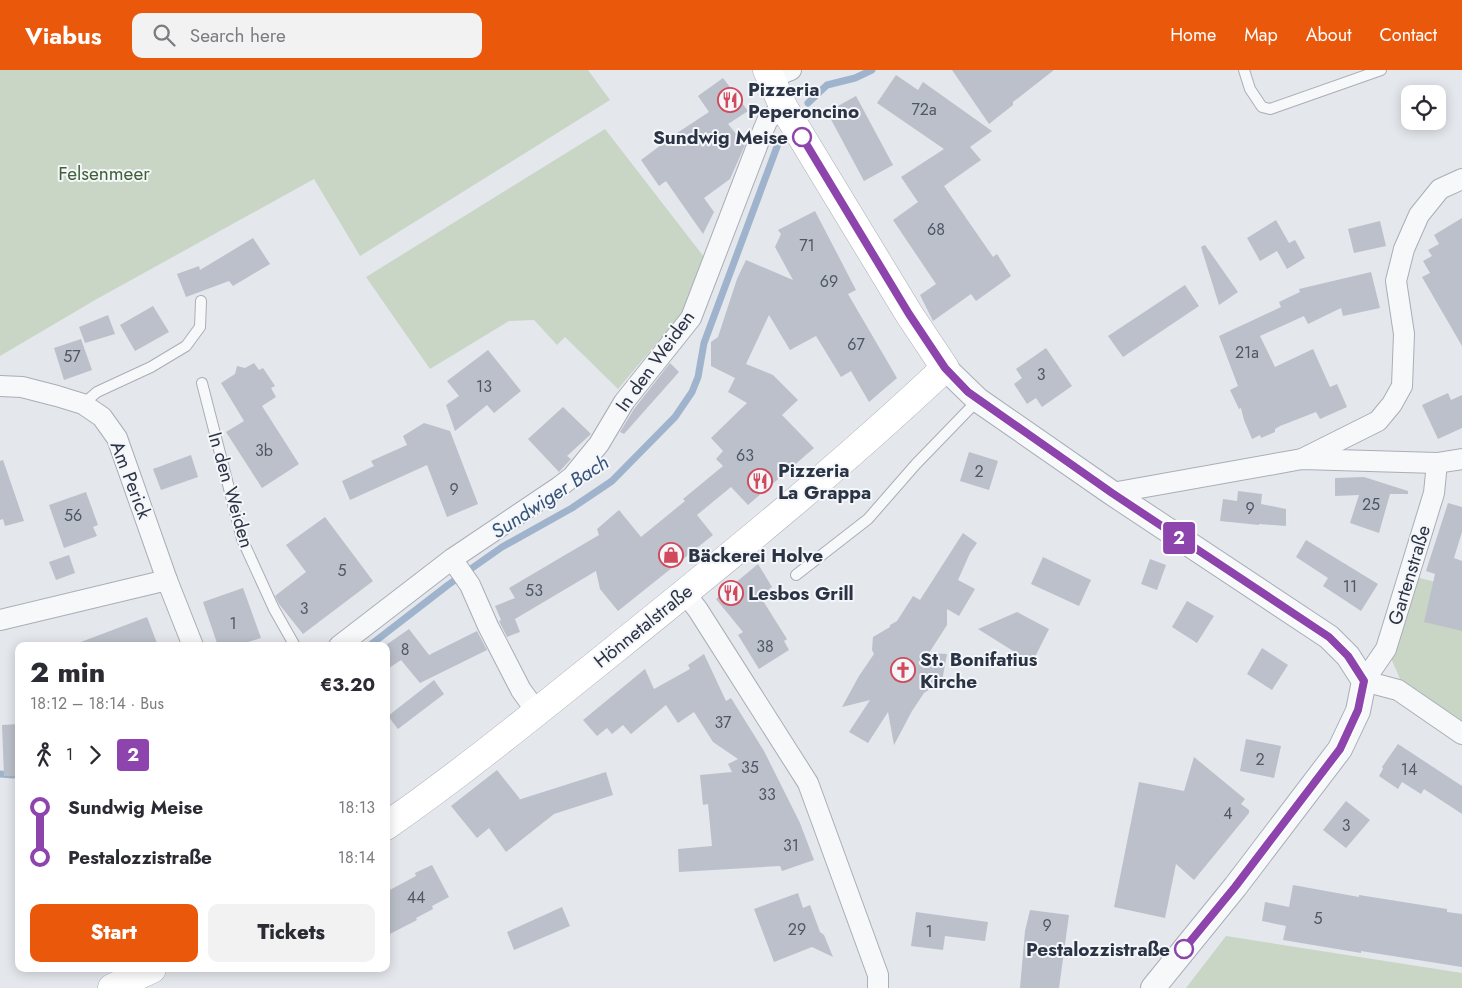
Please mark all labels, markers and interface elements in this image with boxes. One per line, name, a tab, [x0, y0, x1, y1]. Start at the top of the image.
search box	[132, 13, 482, 58]
text: Viabus	[25, 18, 102, 53]
icon: search	[150, 21, 178, 49]
text: Search here	[190, 22, 286, 49]
text: Home	[1170, 22, 1216, 48]
text: Map	[1244, 22, 1278, 48]
text: About	[1306, 22, 1351, 48]
text: Contact	[1379, 22, 1437, 48]
place label: Pizzeria Peperoncino	[748, 76, 859, 125]
map controls	[1401, 85, 1446, 130]
button: locate	[1401, 85, 1446, 130]
restaurant icon: Pizzeria Peperoncino	[717, 87, 743, 113]
house number: 72a	[911, 98, 937, 121]
place label: Sundwig Meise	[653, 124, 788, 151]
marker: Sundwig Meise	[792, 127, 812, 147]
park label: Felsenmeer	[58, 160, 150, 187]
house number: 68	[927, 218, 945, 241]
house number: 71	[799, 234, 815, 257]
house number: 69	[820, 270, 838, 293]
street label: In den Weiden	[609, 305, 701, 417]
house number: 67	[847, 333, 865, 356]
house number: 21a	[1235, 341, 1259, 364]
house number: 57	[63, 345, 81, 368]
house number: 3	[1037, 363, 1046, 386]
house number: 13	[476, 375, 492, 398]
street label: In den Weiden	[202, 429, 260, 551]
street label: Am Perick	[104, 437, 158, 524]
house number: 3b	[255, 439, 273, 462]
house number: 63	[736, 444, 754, 467]
water label: Sundwiger Bach	[485, 448, 615, 546]
place label: Pizzeria La Grappa	[778, 457, 871, 506]
house number: 2	[974, 460, 984, 483]
restaurant icon: Pizzeria La Grappa	[747, 468, 773, 494]
house number: 9	[449, 478, 459, 501]
house number: 25	[1362, 493, 1380, 516]
house number: 9	[1245, 497, 1255, 520]
house number: 56	[64, 504, 82, 527]
line badge: 2	[1163, 522, 1195, 554]
street label: Gartenstraße	[1381, 522, 1437, 628]
text: 2	[1173, 525, 1185, 551]
shop icon: Bäckerei Holve	[658, 542, 684, 568]
place label: Bäckerei Holve	[688, 542, 823, 569]
house number: 5	[337, 559, 347, 582]
house number: 11	[1343, 575, 1357, 598]
street label: Hönnetalstraße	[588, 578, 698, 674]
house number: 53	[525, 579, 543, 602]
restaurant icon: Lesbos Grill	[718, 580, 744, 606]
place label: Lesbos Grill	[748, 580, 854, 607]
house number: 3	[300, 597, 309, 620]
house number: 1	[229, 612, 237, 635]
house number: 38	[756, 635, 774, 658]
house number: 8	[401, 638, 409, 661]
place label: St. Bonifatius Kirche	[920, 646, 1038, 695]
text: 2 min	[30, 652, 105, 693]
church icon: St. Bonifatius Kirche	[890, 657, 916, 683]
text: €3.20	[320, 671, 375, 698]
text: 18:12 – 18:14 · Bus	[30, 692, 164, 715]
house number: 37	[715, 711, 732, 734]
icon: walk	[30, 741, 58, 769]
icon: forward	[81, 741, 109, 769]
text: 2	[127, 742, 139, 768]
text: 1	[66, 743, 73, 766]
house number: 2	[1255, 748, 1265, 771]
house number: 35	[741, 756, 759, 779]
house number: 14	[1401, 758, 1417, 781]
house number: 33	[758, 783, 776, 806]
text: Sundwig Meise	[68, 794, 203, 821]
text: 18:13	[338, 796, 375, 819]
house number: 4	[1223, 802, 1233, 825]
house number: 3	[1342, 814, 1351, 837]
house number: 31	[783, 834, 799, 857]
text: Pestalozzistraße	[68, 844, 212, 871]
text: 18:14	[338, 846, 375, 869]
house number: 44	[407, 886, 425, 909]
button: Start	[30, 904, 198, 962]
button: Tickets	[208, 904, 375, 962]
house number: 5	[1313, 907, 1323, 930]
house number: 9	[1042, 914, 1052, 937]
house number: 29	[788, 918, 806, 941]
house number: 1	[925, 920, 933, 943]
place label: Pestalozzistraße	[1026, 936, 1170, 963]
marker: Pestalozzistraße	[1174, 939, 1194, 959]

